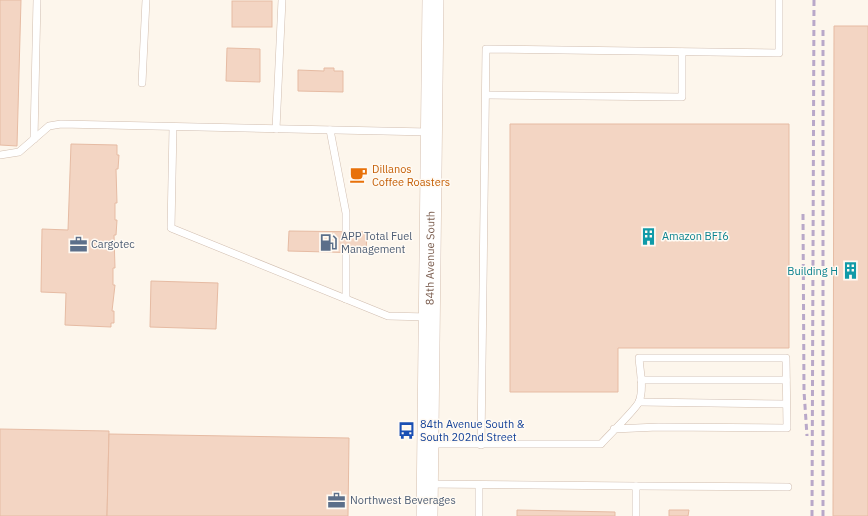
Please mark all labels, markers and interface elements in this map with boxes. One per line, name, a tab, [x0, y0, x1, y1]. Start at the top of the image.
place label: Dillanos Coffee Roasters	[372, 162, 450, 189]
cafe icon: Dillanos Coffee Roasters	[349, 165, 369, 185]
street label: 84th Avenue South	[422, 211, 438, 305]
building icon: Amazon BFI6	[639, 226, 659, 246]
place label: APP Total Fuel Management	[341, 229, 412, 256]
place label: Amazon BFI6	[662, 229, 729, 243]
fuel station icon: APP Total Fuel Management	[318, 232, 338, 252]
office icon: Cargotec	[68, 234, 88, 254]
place label: Cargotec	[91, 237, 135, 251]
building icon: Building H	[841, 261, 861, 281]
place label: Building H	[787, 264, 838, 278]
place label: 84th Avenue South & South 202nd Street	[420, 417, 525, 444]
bus stop icon: 84th Avenue South & South 202nd Street	[397, 420, 417, 440]
office icon: Northwest Beverages	[327, 490, 347, 510]
place label: Northwest Beverages	[350, 493, 456, 507]

